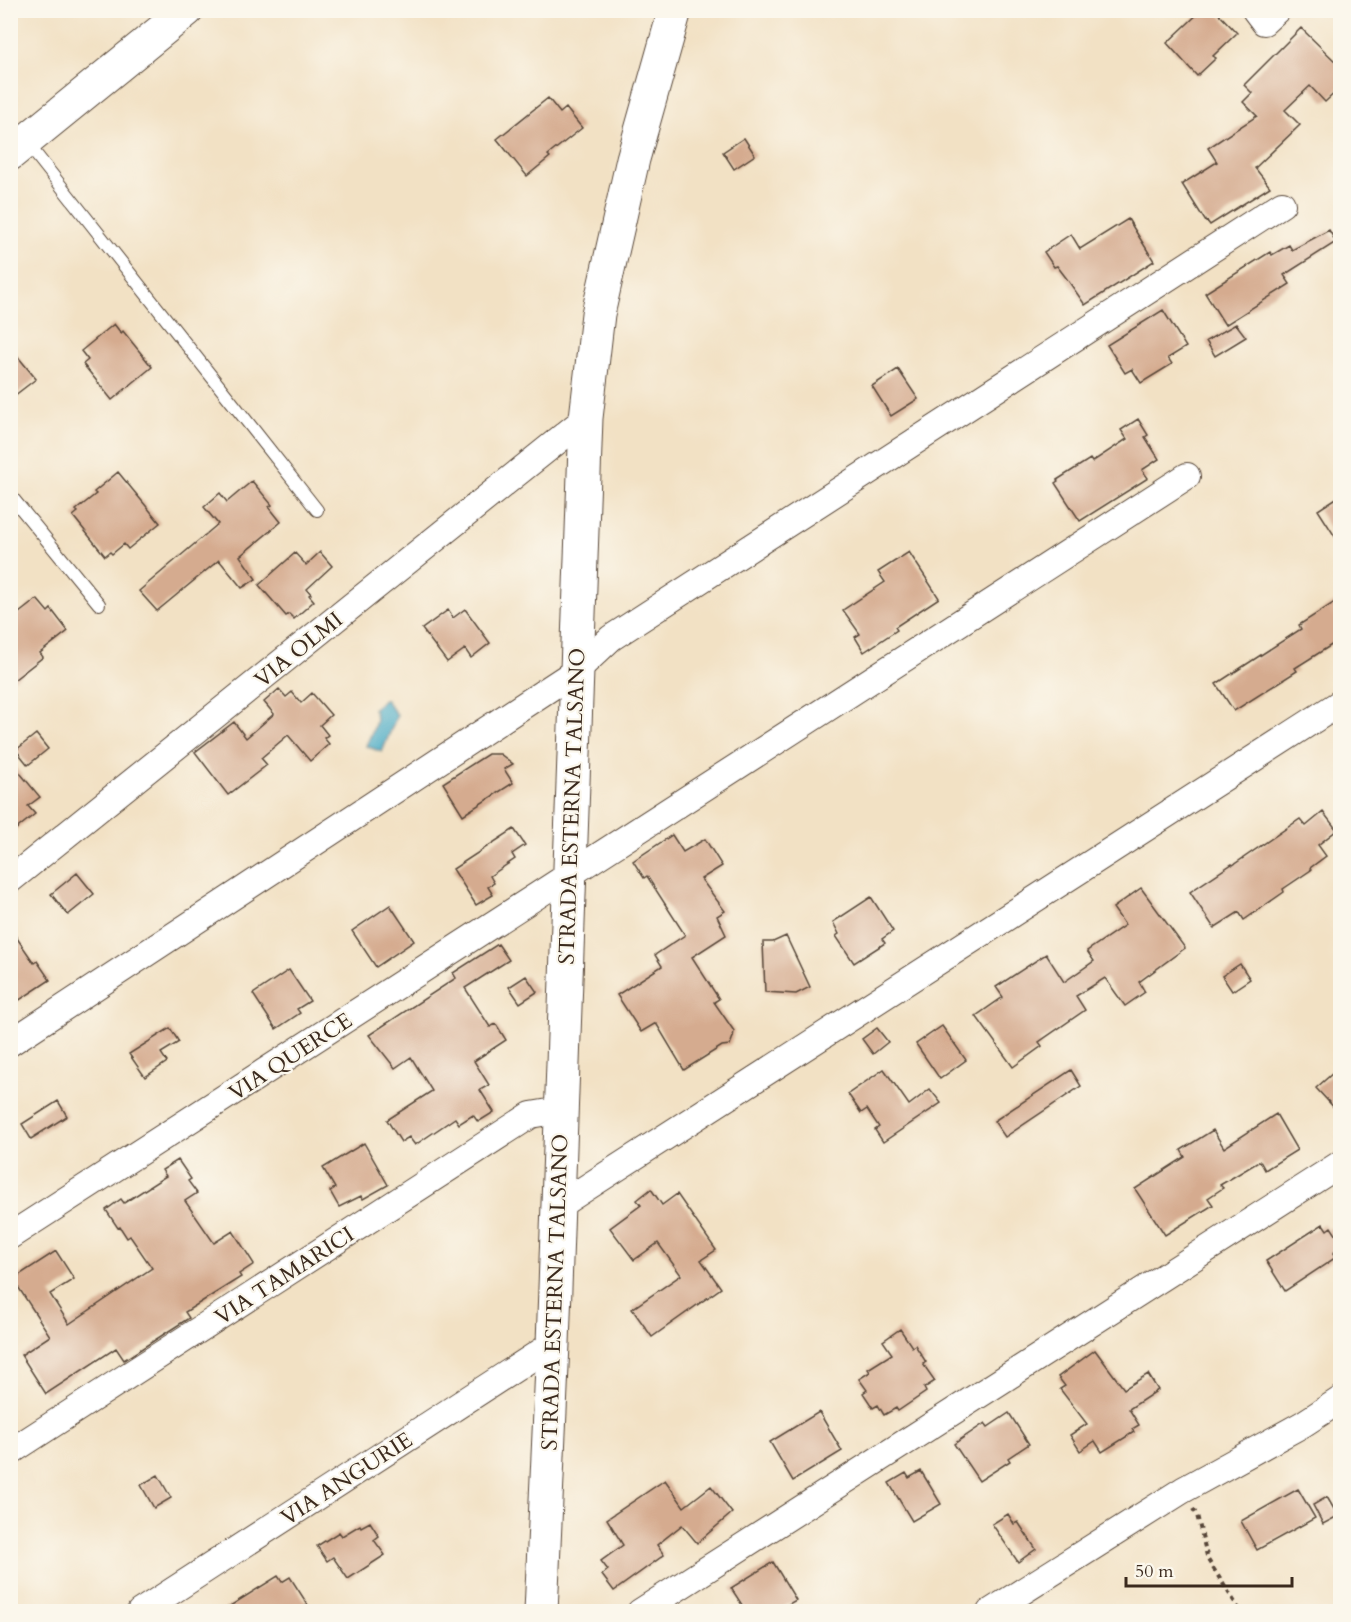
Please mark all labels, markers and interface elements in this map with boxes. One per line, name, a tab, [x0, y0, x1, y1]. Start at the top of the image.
street label: VIA OLMI	[248, 605, 349, 695]
street label: STRADA ESTERNA TALSANO	[551, 647, 593, 965]
street label: VIA QUERCE	[223, 1006, 358, 1108]
street label: STRADA ESTERNA TALSANO	[534, 1133, 576, 1451]
street label: VIA TAMARICI	[209, 1220, 360, 1332]
street label: VIA ANGURIE	[275, 1425, 418, 1533]
scale bar	[1126, 1550, 1292, 1588]
text: 50 m	[1135, 1559, 1174, 1584]

